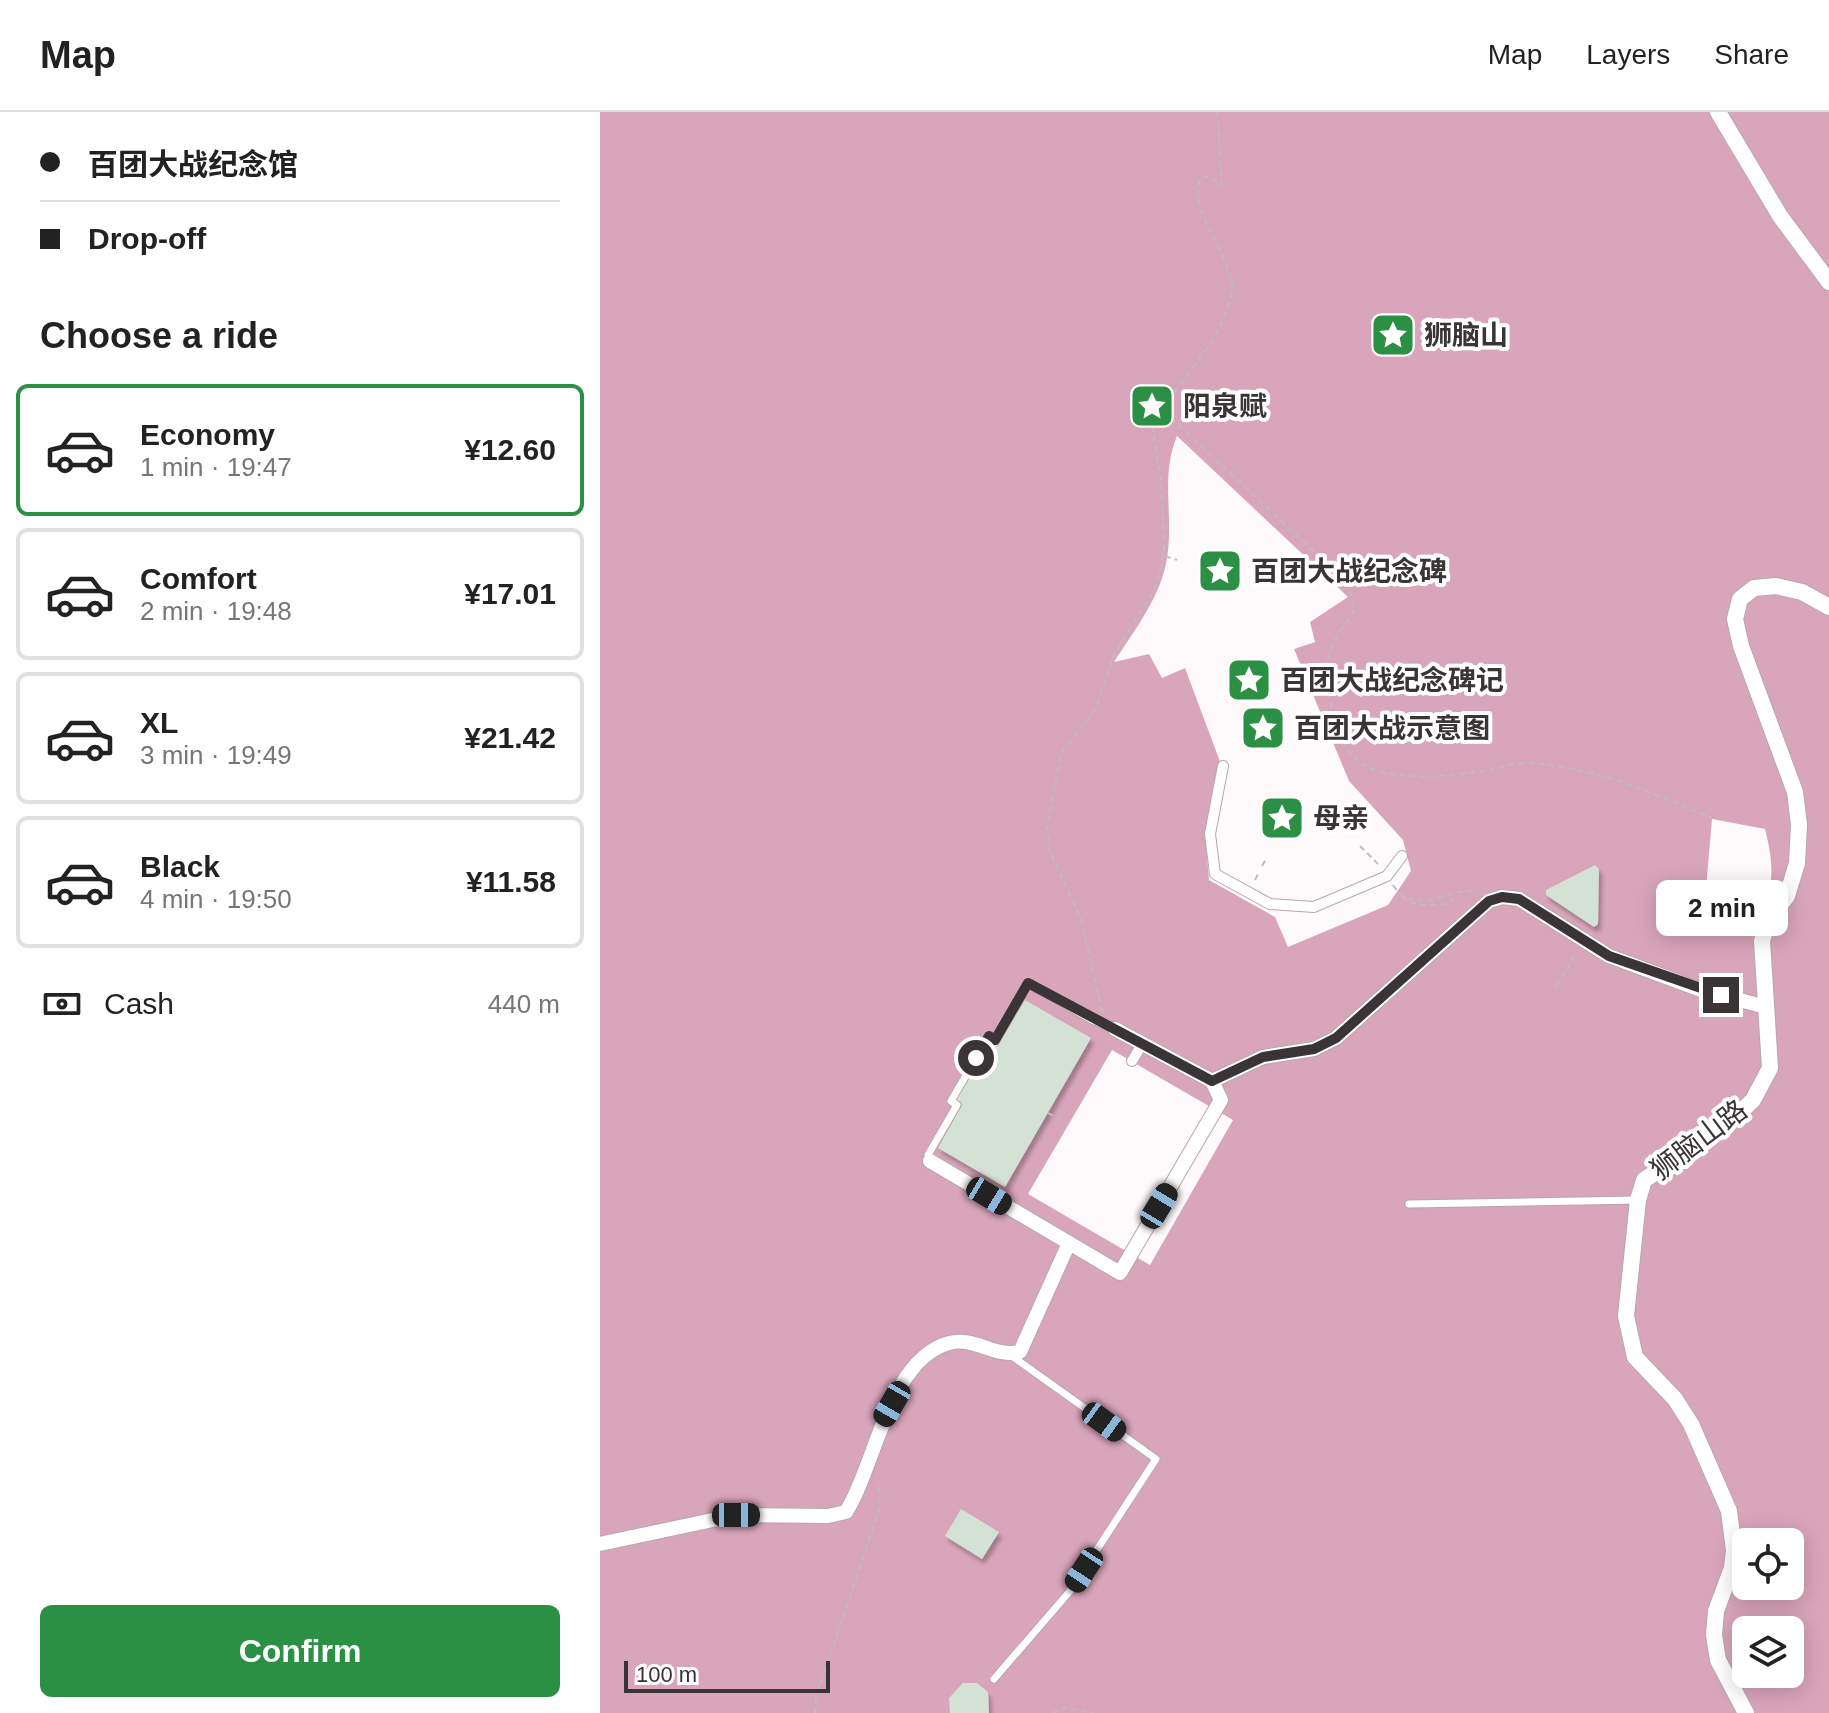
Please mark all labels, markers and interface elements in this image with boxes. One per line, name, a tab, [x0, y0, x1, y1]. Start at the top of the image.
text: Map	[40, 34, 116, 76]
text: Map	[1488, 39, 1542, 70]
text: Layers	[1586, 39, 1670, 70]
text: Share	[1714, 39, 1789, 70]
text: 百团大战纪念馆	[88, 148, 298, 181]
text: Drop-off	[88, 222, 206, 255]
place icon: 狮脑山	[1369, 311, 1417, 359]
text: Choose a ride	[40, 315, 278, 356]
place label: 狮脑山	[1424, 320, 1508, 351]
place icon: 阳泉赋	[1128, 382, 1176, 430]
place label: 阳泉赋	[1183, 391, 1267, 422]
icon: car	[44, 414, 116, 486]
text: Economy	[140, 418, 275, 451]
text: ¥12.60	[464, 433, 556, 466]
text: 1 min · 19:47	[140, 452, 292, 482]
place icon: 百团大战纪念碑	[1196, 547, 1244, 595]
place label: 百团大战纪念碑	[1251, 556, 1447, 587]
icon: car	[44, 558, 116, 630]
text: Comfort	[140, 562, 257, 595]
text: ¥17.01	[464, 577, 556, 610]
text: 2 min · 19:48	[140, 596, 292, 626]
place icon: 百团大战纪念碑记	[1225, 656, 1273, 704]
place label: 百团大战纪念碑记	[1280, 665, 1504, 696]
icon: car	[44, 702, 116, 774]
place icon: 百团大战示意图	[1239, 704, 1287, 752]
text: XL	[140, 706, 178, 739]
place label: 百团大战示意图	[1294, 713, 1490, 744]
text: ¥21.42	[464, 721, 556, 754]
text: 3 min · 19:49	[140, 740, 292, 770]
place icon: 母亲	[1258, 794, 1306, 842]
place label: 母亲	[1313, 803, 1369, 834]
icon: car	[44, 846, 116, 918]
text: Black	[140, 850, 220, 883]
text: ¥11.58	[466, 865, 556, 898]
callout: 2 min	[1655, 879, 1787, 935]
text: 4 min · 19:50	[140, 884, 292, 914]
text: 2 min	[1688, 893, 1756, 923]
route end	[1703, 977, 1739, 1013]
icon: cash	[40, 982, 84, 1026]
text: Cash	[104, 987, 174, 1020]
text: 440 m	[488, 989, 560, 1019]
route start	[958, 1040, 994, 1076]
street label: 狮脑山路	[1645, 1094, 1753, 1186]
car	[962, 1173, 1016, 1219]
car	[1136, 1179, 1182, 1233]
car	[870, 1377, 914, 1431]
car	[1078, 1398, 1130, 1446]
car	[712, 1503, 760, 1527]
map controls	[1732, 1528, 1804, 1688]
button: locate	[1732, 1528, 1804, 1600]
car	[1061, 1543, 1107, 1597]
button: Confirm	[40, 1605, 560, 1697]
button: layers	[1732, 1616, 1804, 1688]
scale bar	[624, 1657, 830, 1693]
text: 100 m	[636, 1662, 697, 1687]

